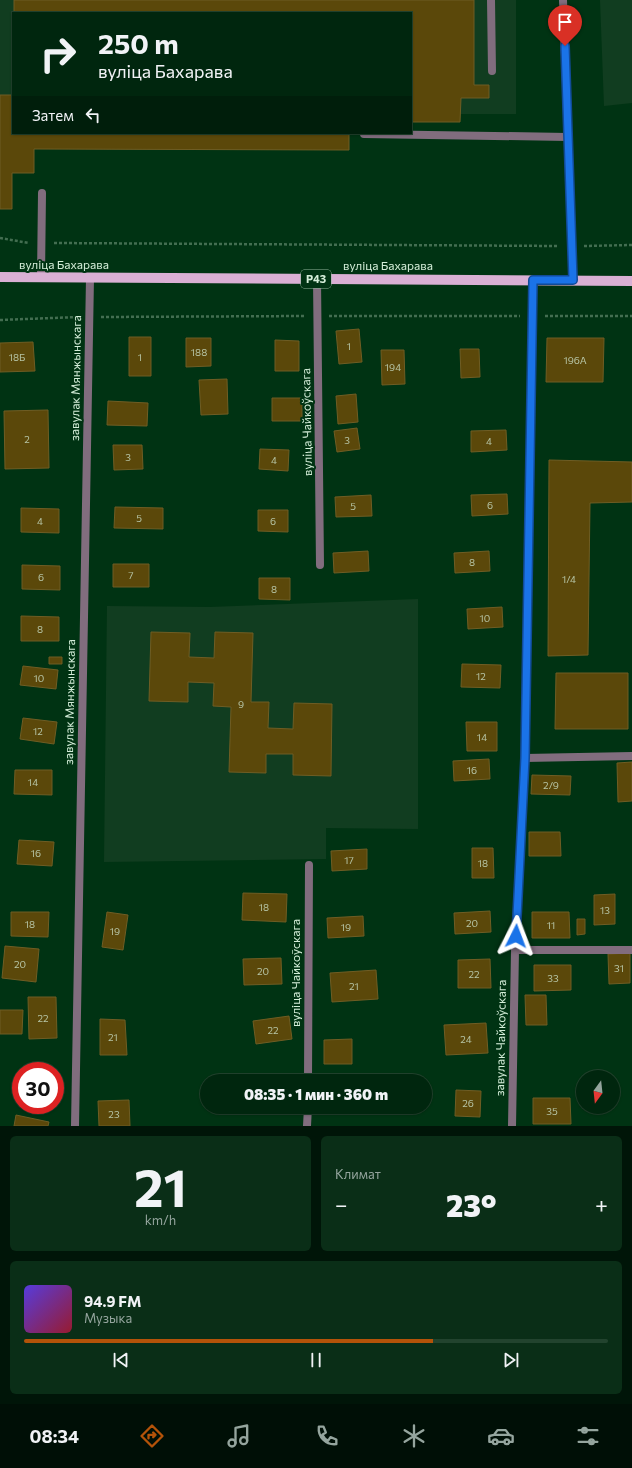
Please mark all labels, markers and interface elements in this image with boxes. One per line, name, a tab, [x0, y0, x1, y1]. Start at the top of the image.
pin	[548, 5, 582, 46]
icon: arrive	[554, 11, 576, 33]
text: 250 m	[98, 26, 179, 60]
icon: right	[32, 28, 84, 80]
text: вуліца Бахарава	[98, 60, 233, 82]
icon: left	[82, 104, 104, 126]
text: Затем	[32, 106, 74, 124]
street label: вуліца Бахарава	[19, 257, 109, 271]
street label: вуліца Бахарава	[343, 258, 433, 272]
road number: Р43	[301, 270, 331, 288]
street label: завулак Мянжынскага	[67, 315, 83, 441]
house number: 1	[347, 340, 351, 352]
house number: 188	[191, 346, 207, 358]
house number: 18Б	[9, 351, 25, 363]
house number: 1	[138, 351, 142, 363]
house number: 196А	[563, 354, 587, 366]
house number: 194	[385, 361, 401, 373]
street label: вуліца Чайкоўскага	[298, 368, 314, 476]
house number: 2	[24, 433, 30, 445]
house number: 3	[344, 434, 350, 446]
house number: 4	[486, 435, 492, 447]
house number: 3	[125, 451, 131, 463]
house number: 4	[271, 454, 277, 466]
house number: 6	[487, 499, 493, 511]
house number: 5	[350, 500, 356, 512]
house number: 5	[136, 512, 142, 524]
house number: 4	[37, 515, 43, 527]
house number: 6	[270, 515, 276, 527]
house number: 8	[469, 556, 475, 568]
house number: 7	[128, 569, 134, 581]
house number: 6	[38, 571, 44, 583]
house number: 1/4	[562, 573, 576, 585]
house number: 8	[271, 583, 277, 595]
house number: 10	[480, 612, 490, 624]
house number: 8	[37, 623, 43, 635]
street label: завулак Мянжынскага	[61, 639, 77, 765]
house number: 12	[476, 670, 486, 682]
house number: 10	[34, 672, 44, 684]
house number: 9	[238, 698, 244, 710]
house number: 12	[33, 725, 43, 737]
house number: 14	[477, 731, 487, 743]
house number: 16	[467, 764, 477, 776]
house number: 14	[28, 776, 38, 788]
house number: 2/9	[543, 779, 559, 791]
house number: 16	[31, 847, 41, 859]
house number: 17	[344, 854, 354, 866]
house number: 18	[478, 857, 488, 869]
house number: 18	[259, 901, 269, 913]
house number: 13	[600, 904, 610, 916]
position arrow	[495, 915, 537, 957]
house number: 20	[466, 917, 478, 929]
house number: 18	[25, 918, 35, 930]
street label: вуліца Чайкоўскага	[288, 919, 302, 1027]
house number: 11	[547, 919, 555, 931]
house number: 19	[341, 921, 351, 933]
house number: 19	[110, 925, 120, 937]
house number: 20	[14, 958, 26, 970]
house number: 31	[614, 962, 624, 974]
house number: 20	[257, 965, 269, 977]
house number: 22	[468, 968, 480, 980]
house number: 33	[547, 972, 559, 984]
house number: 21	[349, 980, 359, 992]
street label: завулак Чайкоўскага	[492, 980, 508, 1096]
house number: 22	[37, 1012, 49, 1024]
house number: 22	[267, 1024, 279, 1036]
house number: 21	[108, 1031, 118, 1043]
house number: 24	[460, 1033, 472, 1045]
speed limit sign: 30	[12, 1062, 64, 1114]
north arrow	[576, 1070, 620, 1114]
map controls	[576, 1070, 620, 1114]
text: 08:35 · 1 мин · 360 m	[244, 1085, 388, 1103]
house number: 26	[462, 1097, 474, 1109]
house number: 35	[546, 1105, 558, 1117]
house number: 23	[108, 1108, 120, 1120]
text: 21	[134, 1154, 187, 1218]
text: Климат	[335, 1166, 381, 1182]
text: 23°	[446, 1186, 497, 1223]
text: −	[335, 1191, 348, 1218]
text: +	[595, 1191, 608, 1218]
text: km/h	[145, 1212, 176, 1228]
text: 94.9 FM	[84, 1292, 141, 1310]
text: Музыка	[84, 1310, 132, 1326]
icon: previous	[110, 1349, 132, 1371]
icon: pause	[305, 1349, 327, 1371]
icon: next	[500, 1349, 522, 1371]
icon: directions	[138, 1422, 166, 1450]
icon: music	[225, 1422, 253, 1450]
icon: phone	[313, 1422, 341, 1450]
icon: climate	[400, 1422, 428, 1450]
icon: car	[487, 1422, 515, 1450]
icon: filters	[574, 1422, 602, 1450]
text: 08:34	[30, 1425, 79, 1447]

